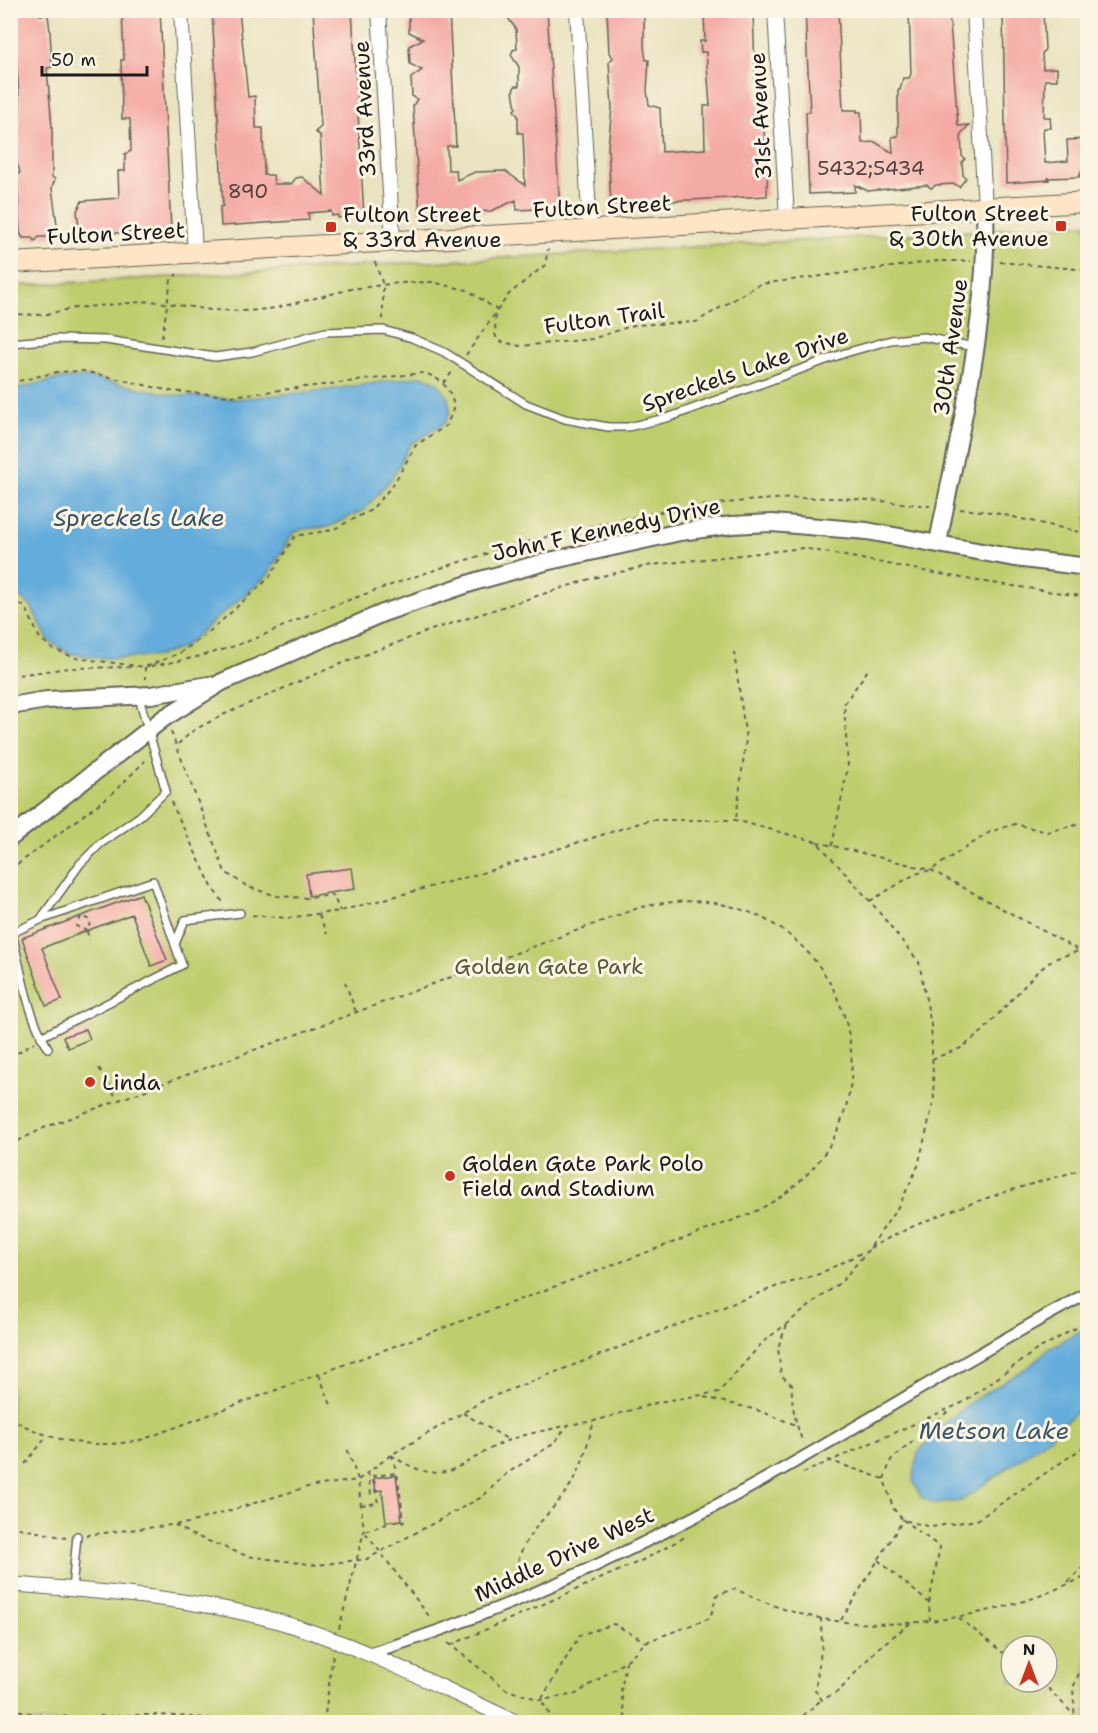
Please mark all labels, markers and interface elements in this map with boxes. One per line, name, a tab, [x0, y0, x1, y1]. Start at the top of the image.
scale bar	[42, 39, 147, 77]
street label: 33rd Avenue	[346, 40, 383, 178]
text: 50 m	[51, 48, 96, 72]
street label: 31st Avenue	[743, 51, 778, 181]
house number: 5432;5434	[817, 155, 925, 181]
house number: 890	[228, 178, 268, 204]
street label: Fulton Street	[532, 188, 672, 225]
place label: Fulton Street & 30th Avenue	[889, 199, 1049, 253]
place label: Fulton Street & 33rd Avenue	[343, 200, 502, 254]
street label: Fulton Street	[46, 215, 186, 252]
marker: Fulton Street & 30th Avenue	[1054, 219, 1068, 233]
marker: Fulton Street & 33rd Avenue	[324, 220, 338, 234]
street label: 30th Avenue	[926, 276, 974, 418]
street label: Fulton Trail	[542, 296, 666, 341]
street label: Spreckels Lake Drive	[638, 321, 852, 418]
street label: John F Kennedy Drive	[489, 491, 723, 568]
water label: Spreckels Lake	[53, 502, 225, 534]
park label: Golden Gate Park	[454, 952, 644, 981]
place label: Linda	[102, 1068, 161, 1097]
marker: Linda	[83, 1075, 97, 1089]
place label: Golden Gate Park Polo Field and Stadium	[462, 1149, 704, 1203]
marker: Golden Gate Park Polo Field and Stadium	[443, 1169, 457, 1183]
water label: Metson Lake	[919, 1415, 1069, 1447]
street label: Middle Drive West	[470, 1500, 659, 1609]
north arrow	[999, 1634, 1059, 1694]
text: N	[1023, 1639, 1035, 1660]

